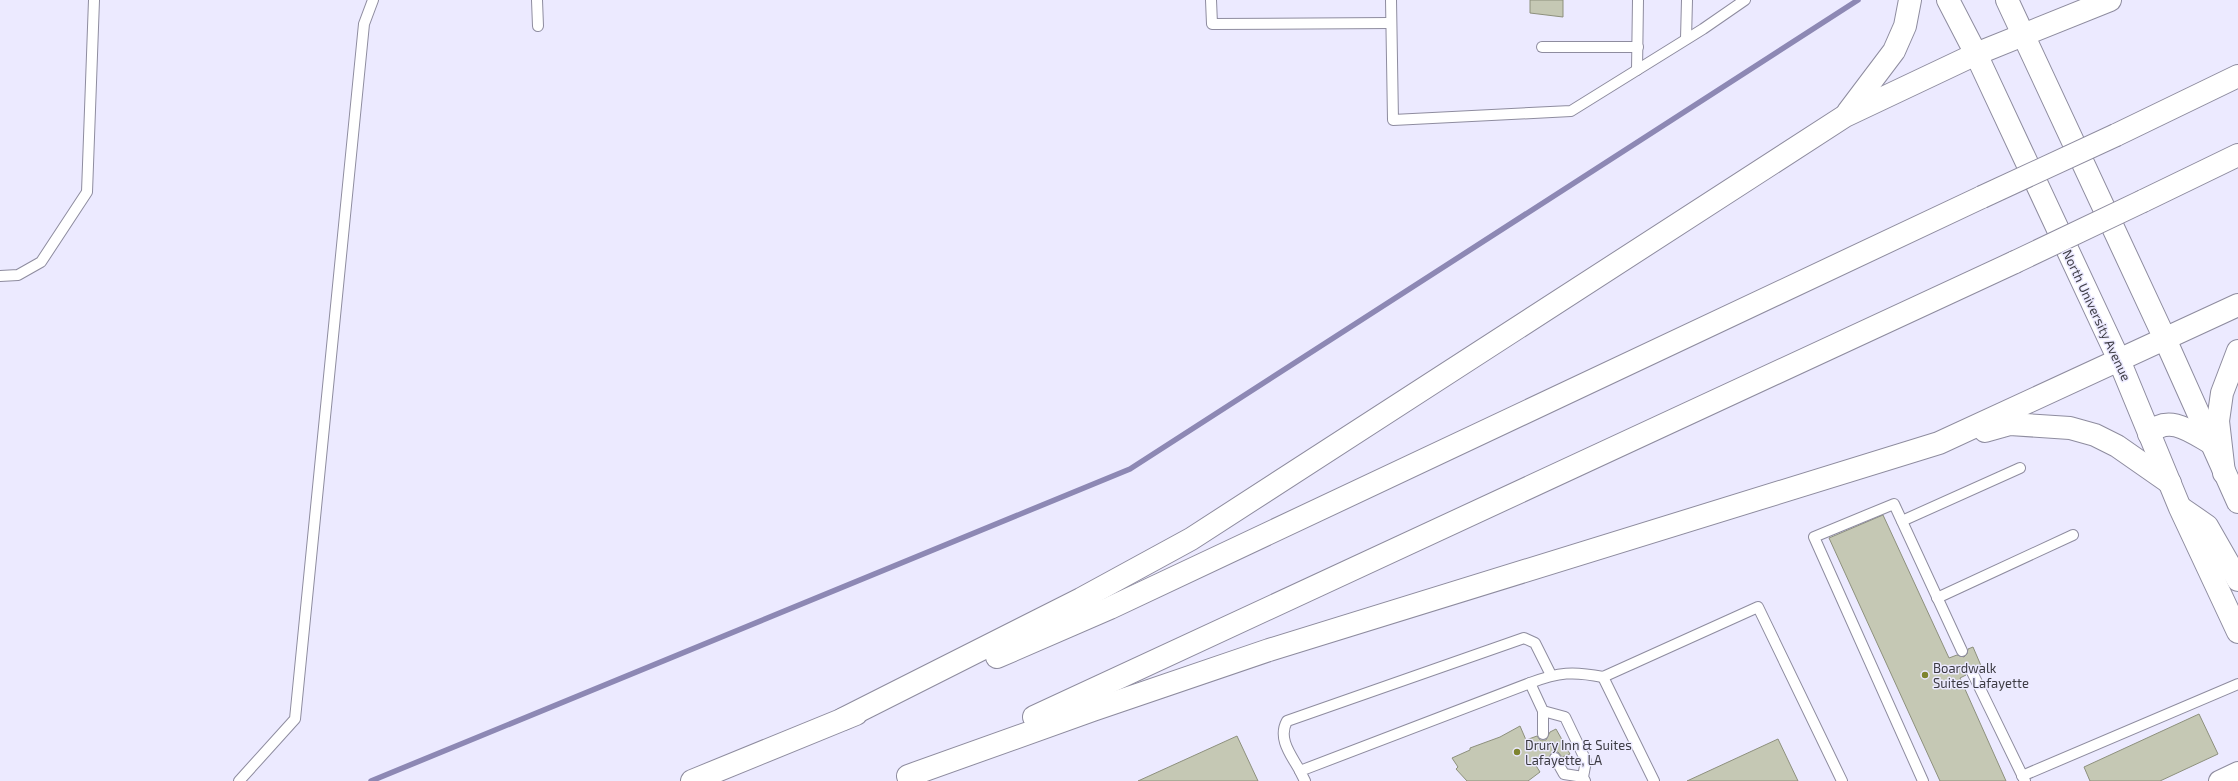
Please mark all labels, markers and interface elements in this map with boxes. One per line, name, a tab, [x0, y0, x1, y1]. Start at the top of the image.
street label: North University Avenue	[2060, 247, 2135, 383]
place label: Boardwalk Suites Lafayette	[1933, 660, 2029, 691]
marker: Boardwalk Suites Lafayette	[1920, 670, 1930, 680]
place label: Drury Inn & Suites Lafayette, LA	[1525, 737, 1632, 768]
marker: Drury Inn & Suites Lafayette, LA	[1512, 747, 1522, 757]

